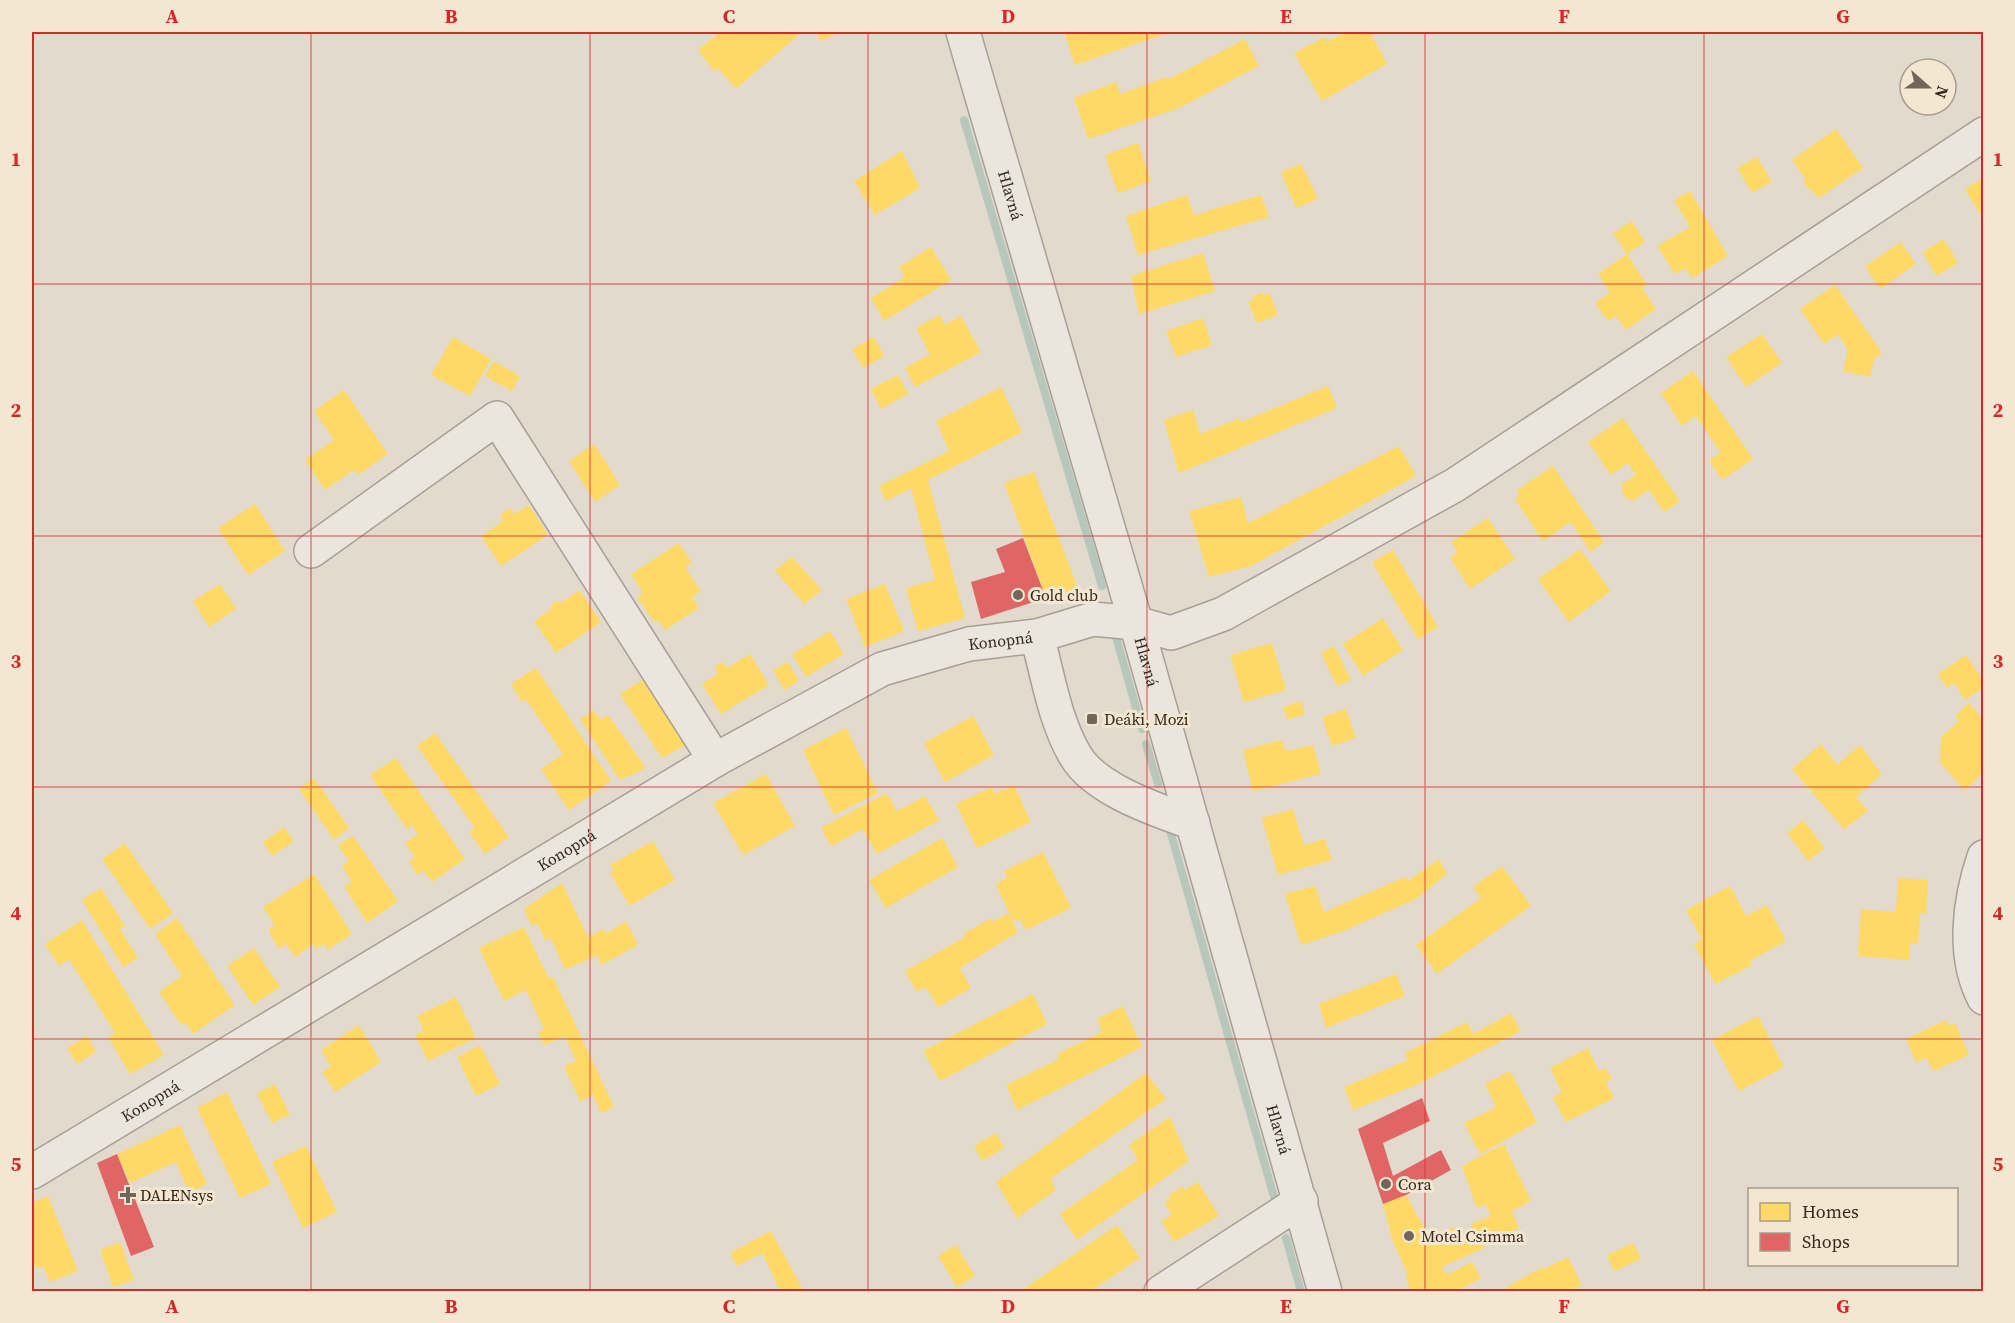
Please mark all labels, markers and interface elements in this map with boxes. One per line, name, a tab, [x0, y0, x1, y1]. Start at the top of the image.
text: A	[165, 2, 179, 30]
text: B	[444, 2, 458, 30]
text: C	[723, 2, 735, 30]
text: D	[1001, 2, 1015, 30]
text: E	[1280, 2, 1292, 30]
text: F	[1558, 2, 1570, 30]
text: G	[1836, 2, 1850, 30]
north arrow	[1898, 57, 1958, 117]
text: N	[1930, 83, 1954, 102]
text: 1	[11, 145, 21, 173]
text: 1	[1993, 145, 2003, 173]
street label: Hlavná	[993, 168, 1029, 224]
text: 2	[11, 396, 22, 424]
text: 2	[1993, 396, 2004, 424]
place label: Gold club	[1030, 584, 1098, 606]
marker: Gold club	[1011, 588, 1025, 602]
street label: Konopná	[967, 626, 1035, 655]
street label: Hlavná	[1129, 634, 1165, 690]
text: 3	[11, 647, 22, 675]
text: 3	[1993, 647, 2004, 675]
place label: Deáki, Mozi	[1104, 708, 1189, 730]
marker: Deáki, Mozi	[1085, 712, 1099, 726]
street label: Konopná	[533, 823, 600, 876]
text: 4	[11, 899, 22, 927]
text: 4	[1993, 899, 2004, 927]
street label: Konopná	[117, 1074, 184, 1127]
street label: Hlavná	[1262, 1102, 1297, 1158]
text: 5	[11, 1150, 22, 1178]
text: 5	[1993, 1150, 2004, 1178]
place label: Cora	[1398, 1173, 1432, 1195]
marker: Cora	[1379, 1177, 1393, 1191]
place label: DALENsys	[140, 1184, 213, 1206]
marker: DALENsys	[121, 1188, 135, 1202]
legend	[1748, 1188, 1958, 1266]
text: Homes	[1802, 1199, 1859, 1224]
place label: Motel Csimma	[1421, 1225, 1525, 1247]
marker: Motel Csimma	[1402, 1229, 1416, 1243]
text: Shops	[1802, 1229, 1850, 1254]
text: A	[165, 1292, 179, 1320]
text: B	[444, 1292, 458, 1320]
text: C	[723, 1292, 735, 1320]
text: D	[1001, 1292, 1015, 1320]
text: E	[1280, 1292, 1292, 1320]
text: F	[1558, 1292, 1570, 1320]
text: G	[1836, 1292, 1850, 1320]

